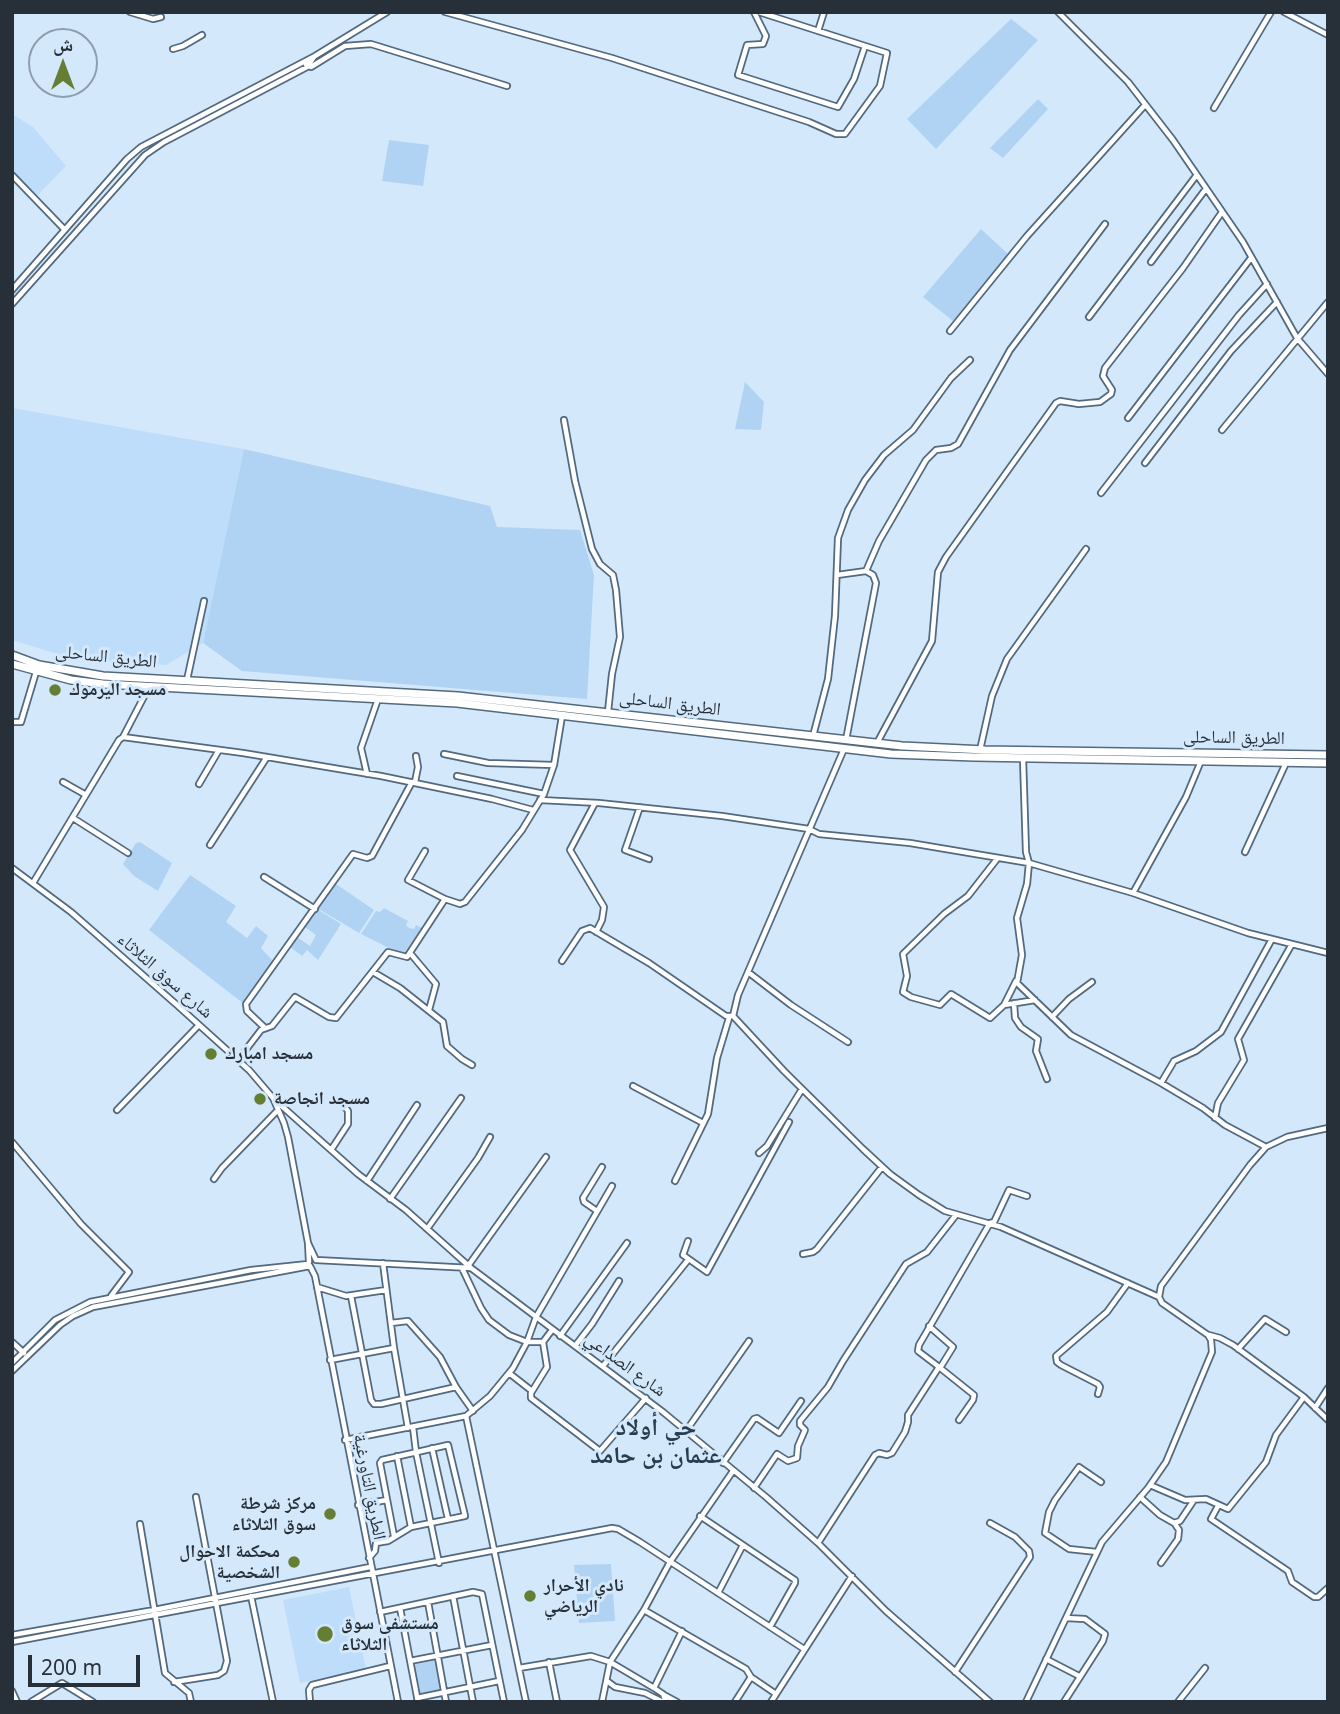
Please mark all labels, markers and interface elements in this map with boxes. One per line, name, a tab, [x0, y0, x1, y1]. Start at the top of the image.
north arrow	[28, 28, 98, 98]
text: ش	[53, 31, 73, 57]
street label: الطريق الساحلى	[54, 641, 158, 673]
place label: مسجد اليرموك	[69, 679, 166, 701]
marker: مسجد اليرموك	[47, 682, 63, 698]
street label: الطريق الساحلى	[618, 687, 722, 721]
street label: الطريق الساحلى	[1183, 726, 1285, 750]
street label: شارع سوق الثلاثاء	[113, 929, 217, 1023]
place label: مسجد امبارك	[225, 1043, 313, 1065]
marker: مسجد امبارك	[203, 1046, 219, 1062]
place label: مسجد انجاصة	[274, 1088, 370, 1110]
marker: مسجد انجاصة	[252, 1091, 268, 1107]
street label: شارع الصداعي	[580, 1328, 670, 1402]
district label: حي أولاد عثمان بن حامد	[590, 1414, 722, 1470]
street label: الطريق التاورغية	[348, 1432, 390, 1542]
place label: مركز شرطة سوق الثلاثاء	[232, 1493, 316, 1536]
marker: مركز شرطة سوق الثلاثاء	[322, 1506, 338, 1522]
place label: محكمة الاحوال الشخصية	[179, 1541, 280, 1584]
marker: محكمة الاحوال الشخصية	[286, 1554, 302, 1570]
place label: نادي الأحرار الرياضي	[544, 1575, 624, 1618]
marker: نادي الأحرار الرياضي	[522, 1588, 538, 1604]
place label: مستشفى سوق الثلاثاء	[341, 1613, 439, 1656]
marker: مستشفى سوق الثلاثاء	[315, 1624, 335, 1644]
scale bar	[32, 1640, 144, 1684]
text: 200 m	[41, 1653, 102, 1681]

